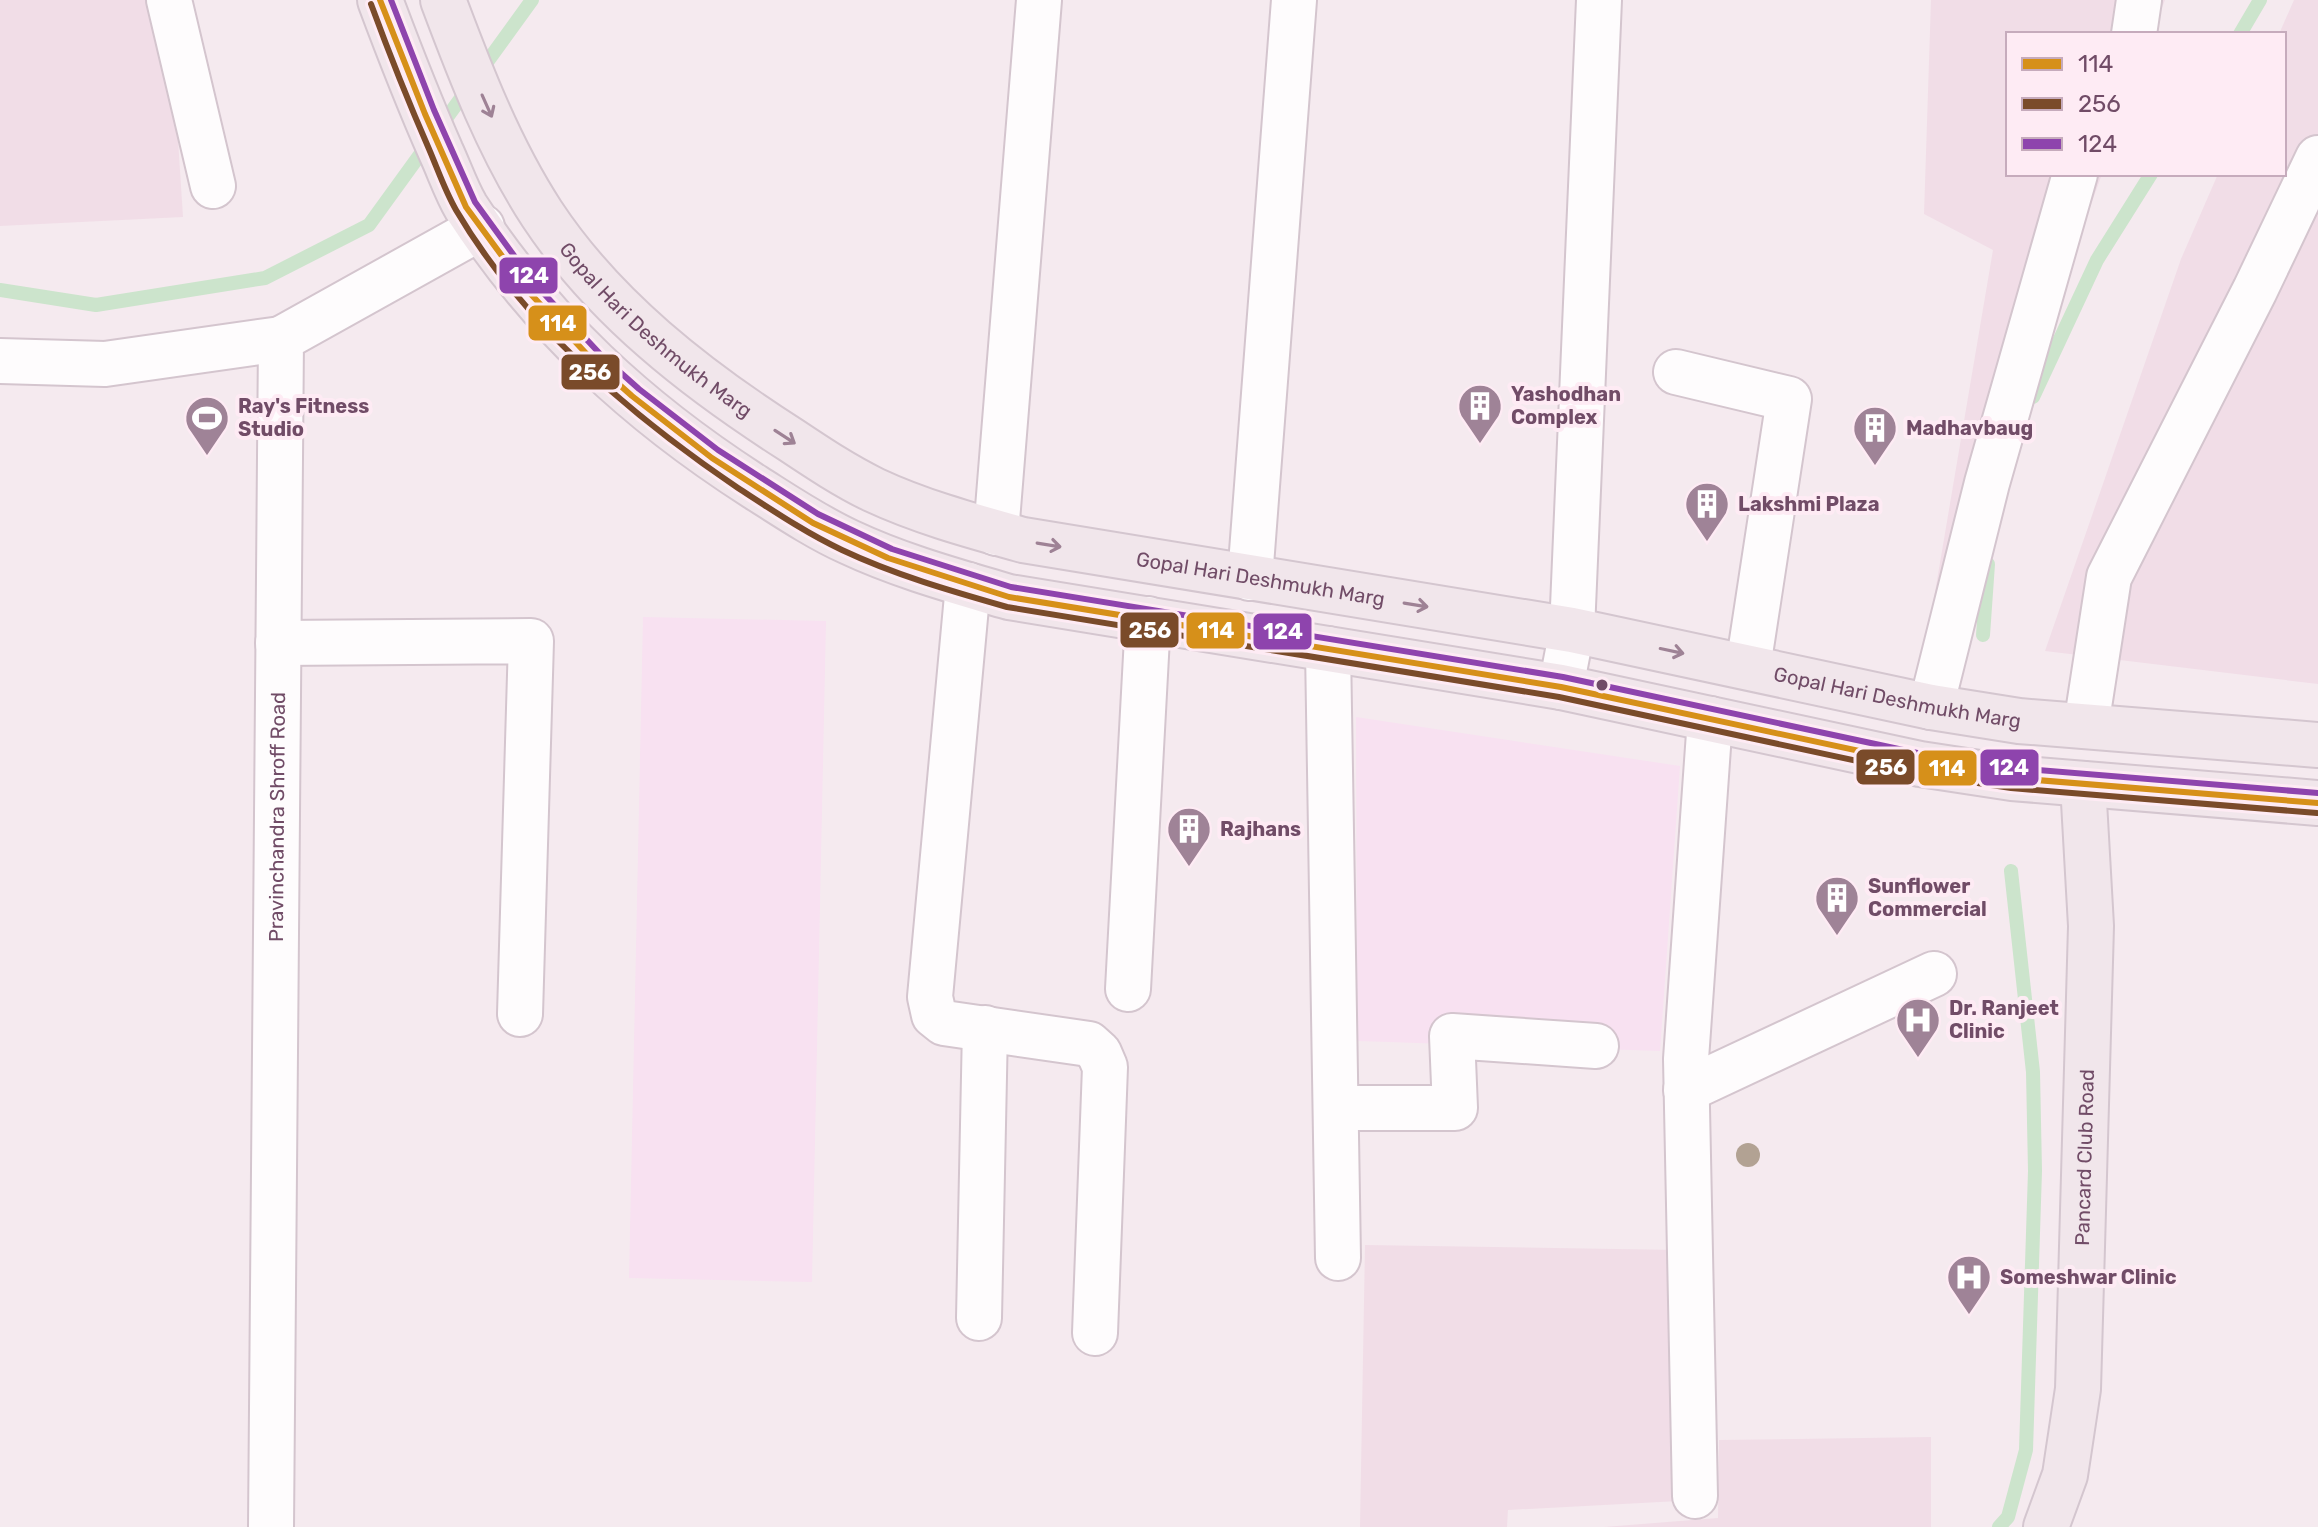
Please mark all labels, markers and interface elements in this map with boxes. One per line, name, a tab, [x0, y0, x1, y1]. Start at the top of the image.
legend	[2006, 32, 2286, 176]
text: 114	[2078, 50, 2114, 78]
text: 256	[2078, 90, 2121, 118]
one-way arrow	[480, 94, 495, 118]
text: 124	[2078, 130, 2117, 158]
street label: Gopal Hari Deshmukh Marg	[555, 238, 757, 423]
line badge: 124	[498, 256, 559, 295]
text: 124	[509, 262, 549, 289]
line badge: 114	[527, 304, 588, 342]
text: 114	[540, 310, 576, 337]
line badge: 256	[560, 353, 621, 391]
text: 256	[569, 359, 611, 386]
building icon: Yashodhan Complex	[1456, 382, 1504, 445]
place label: Yashodhan Complex	[1511, 382, 1621, 429]
sports icon: Ray's Fitness Studio	[183, 394, 231, 457]
place label: Ray's Fitness Studio	[238, 394, 369, 441]
building icon: Madhavbaug	[1851, 404, 1899, 467]
place label: Madhavbaug	[1906, 416, 2033, 440]
one-way arrow	[773, 429, 796, 445]
building icon: Lakshmi Plaza	[1683, 480, 1731, 543]
place label: Lakshmi Plaza	[1738, 492, 1879, 516]
one-way arrow	[1036, 538, 1062, 553]
street label: Gopal Hari Deshmukh Marg	[1135, 547, 1387, 611]
one-way arrow	[1403, 598, 1429, 613]
line badge: 256	[1119, 611, 1180, 649]
line badge: 114	[1185, 611, 1246, 650]
line badge: 124	[1252, 612, 1313, 651]
text: 256	[1129, 617, 1171, 644]
text: 114	[1198, 617, 1234, 644]
text: 124	[1263, 618, 1303, 645]
one-way arrow	[1659, 644, 1685, 659]
street label: Gopal Hari Deshmukh Marg	[1772, 662, 2023, 733]
unlabelled marker	[1594, 677, 1610, 693]
street label: Pravinchandra Shroff Road	[264, 692, 290, 942]
line badge: 256	[1855, 748, 1916, 786]
line badge: 124	[1979, 748, 2040, 787]
line badge: 114	[1917, 749, 1978, 787]
text: 256	[1865, 754, 1907, 781]
text: 124	[1989, 754, 2029, 781]
text: 114	[1929, 755, 1965, 782]
building icon: Rajhans	[1165, 805, 1213, 868]
place label: Rajhans	[1220, 817, 1301, 841]
building icon: Sunflower Commercial	[1813, 874, 1861, 937]
place label: Sunflower Commercial	[1868, 874, 1987, 921]
hospital icon: Dr. Ranjeet Clinic	[1894, 996, 1942, 1059]
place label: Dr. Ranjeet Clinic	[1949, 996, 2059, 1043]
street label: Pancard Club Road	[2070, 1069, 2099, 1246]
hospital icon: Someshwar Clinic	[1945, 1253, 1993, 1316]
place label: Someshwar Clinic	[2000, 1265, 2177, 1289]

